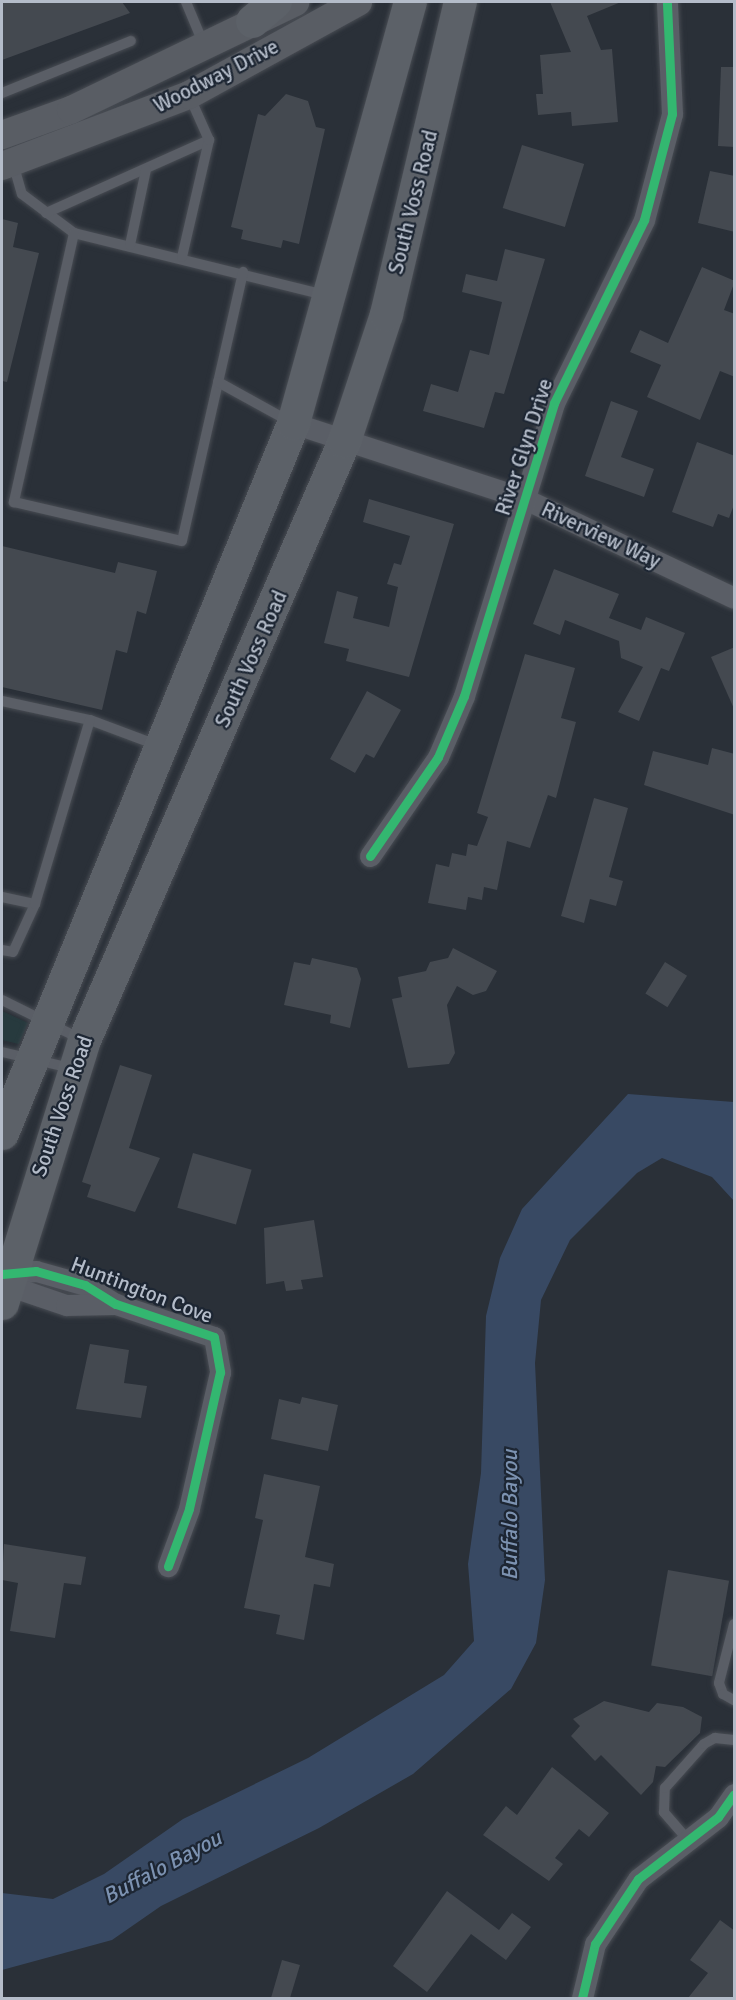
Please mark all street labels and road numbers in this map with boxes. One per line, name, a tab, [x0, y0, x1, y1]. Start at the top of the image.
street label: Woodway Drive	[149, 34, 283, 118]
street label: South Voss Road	[383, 127, 443, 277]
street label: River Glyn Drive	[490, 375, 558, 519]
street label: Riverview Way	[537, 496, 665, 574]
street label: South Voss Road	[210, 587, 292, 731]
street label: South Voss Road	[26, 1032, 98, 1180]
street label: Huntington Cove	[67, 1251, 217, 1329]

